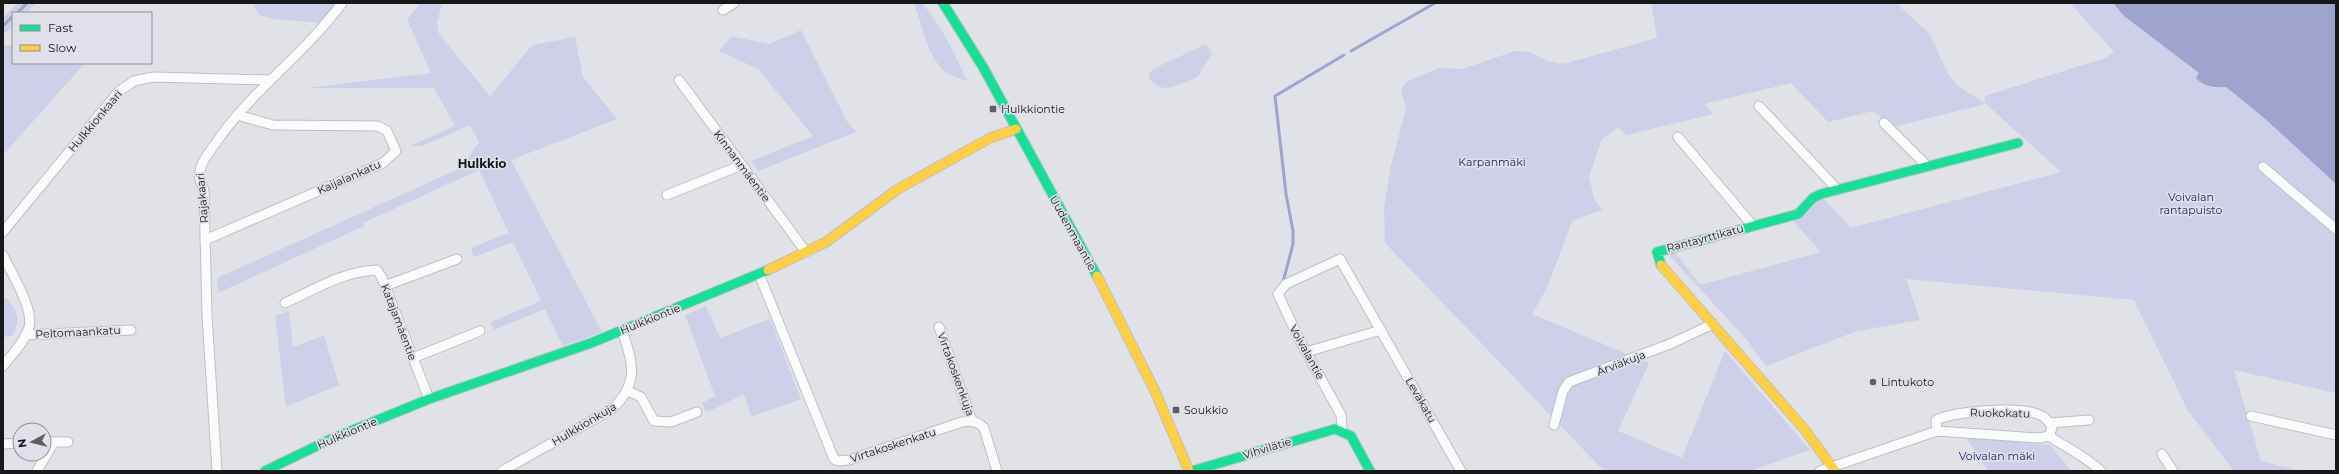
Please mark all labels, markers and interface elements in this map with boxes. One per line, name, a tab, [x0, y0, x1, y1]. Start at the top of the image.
legend	[12, 12, 152, 64]
text: Fast	[48, 20, 73, 35]
text: Slow	[48, 40, 77, 55]
street label: Hulkkionkaari	[65, 87, 125, 155]
place label: Hulkkiontie	[1001, 102, 1065, 116]
marker: Hulkkiontie	[988, 104, 998, 114]
street label: Kinnanmäentie	[711, 127, 774, 205]
park label: Karpanmäki	[1458, 155, 1526, 169]
district label: Hulkkio	[458, 156, 507, 171]
street label: Kaijalankatu	[315, 157, 383, 197]
street label: Rajakaari	[193, 172, 211, 224]
park label: Voivalan rantapuisto	[2160, 190, 2223, 217]
street label: Uudenmaantie	[1047, 193, 1100, 273]
street label: Rantayrttikatu	[1665, 221, 1745, 255]
street label: Katajamäentie	[378, 282, 420, 363]
street label: Hulkkiontie	[618, 300, 683, 337]
street label: Voivalantie	[1286, 322, 1328, 382]
street label: Peltomaankatu	[35, 323, 121, 341]
street label: Virtakoskenkuja	[934, 330, 978, 418]
street label: Ärviäkuja	[1595, 347, 1647, 379]
street label: Leväkatu	[1402, 375, 1440, 425]
place label: Lintukoto	[1881, 375, 1934, 389]
marker: Lintukoto	[1868, 377, 1878, 387]
street label: Hulkkionkuja	[549, 399, 619, 449]
place label: Soukkio	[1184, 403, 1228, 417]
marker: Soukkio	[1171, 405, 1181, 415]
street label: Ruokokatu	[1970, 405, 2030, 421]
street label: Hulkkiontie	[315, 414, 379, 452]
north arrow	[12, 422, 52, 462]
street label: Virtakoskenkatu	[848, 424, 938, 466]
street label: Vihvilätie	[1241, 434, 1293, 462]
text: N	[15, 438, 30, 448]
park label: Voivalan mäki	[1959, 449, 2035, 463]

